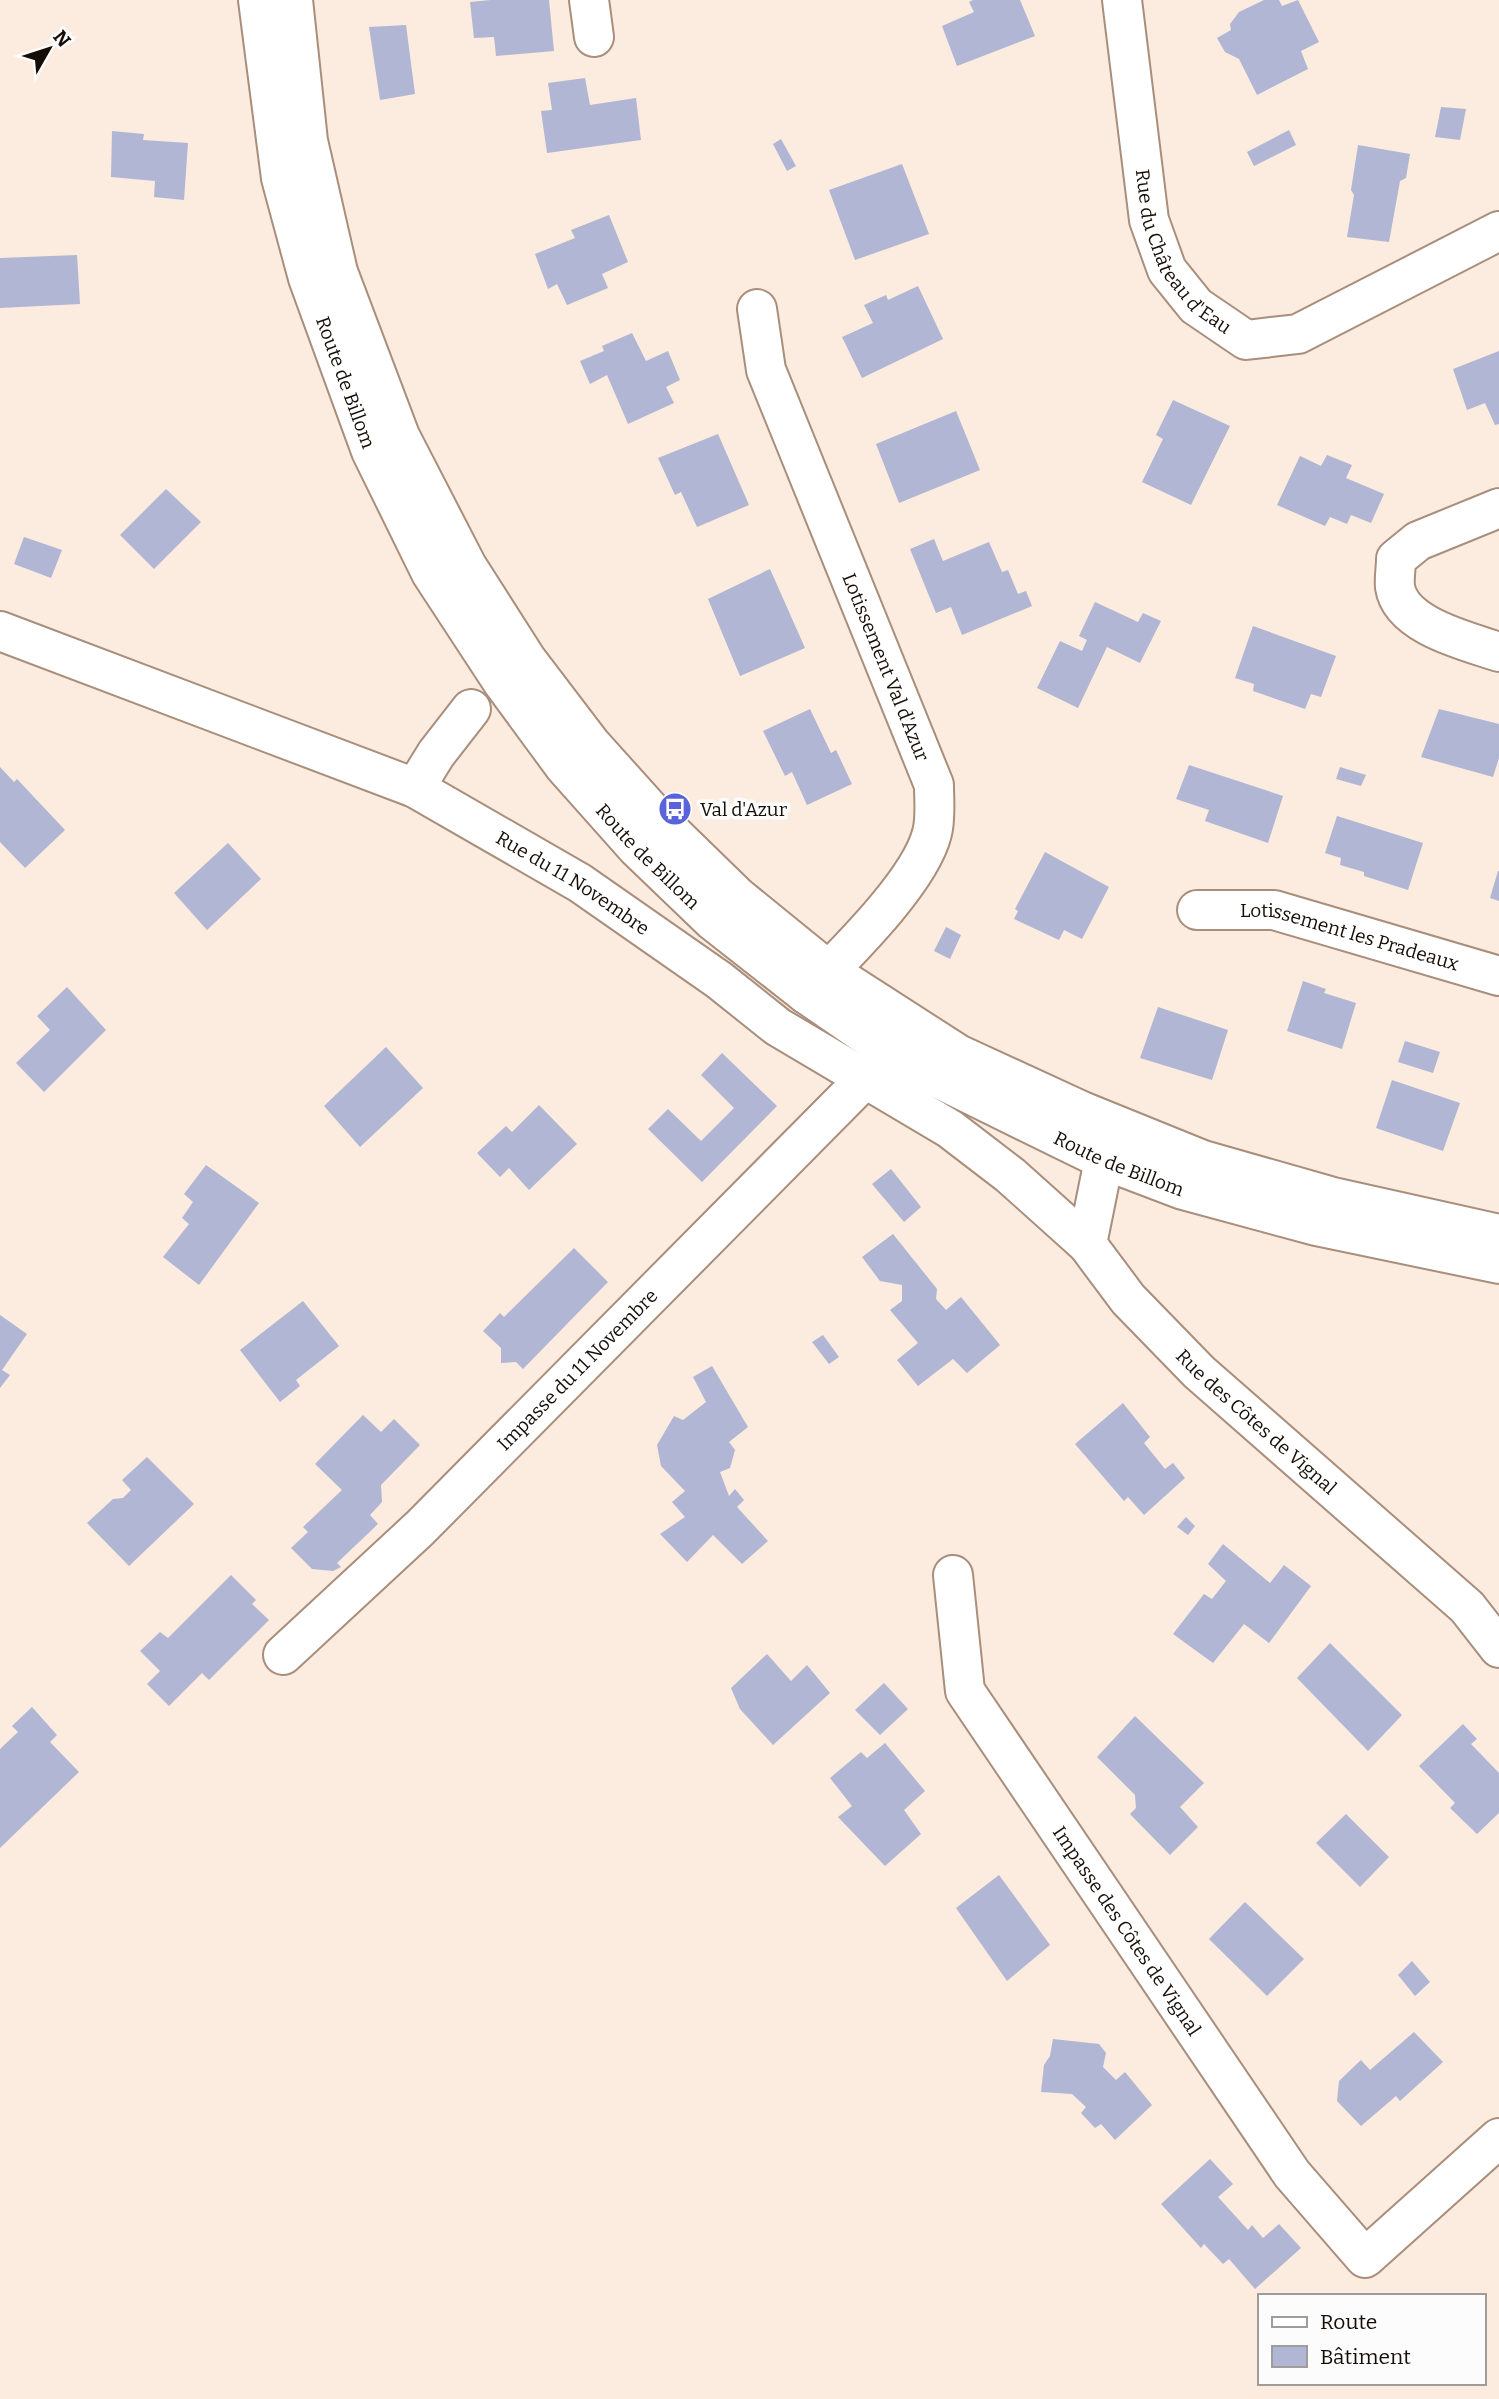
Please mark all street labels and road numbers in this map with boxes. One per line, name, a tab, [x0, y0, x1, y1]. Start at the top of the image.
street label: Rue du Château d'Eau	[1131, 168, 1236, 338]
street label: Route de Billom	[311, 313, 381, 451]
street label: Lotissement Val d'Azur	[838, 570, 935, 765]
street label: Route de Billom	[591, 799, 705, 914]
street label: Rue du 11 Novembre	[492, 826, 654, 940]
street label: Lotissement les Pradeaux	[1240, 899, 1462, 975]
street label: Route de Billom	[1050, 1126, 1187, 1201]
street label: Impasse du 11 Novembre	[492, 1284, 662, 1455]
street label: Rue des Côtes de Vignal	[1171, 1344, 1342, 1499]
street label: Impasse des Côtes de Vignal	[1048, 1822, 1206, 2040]

